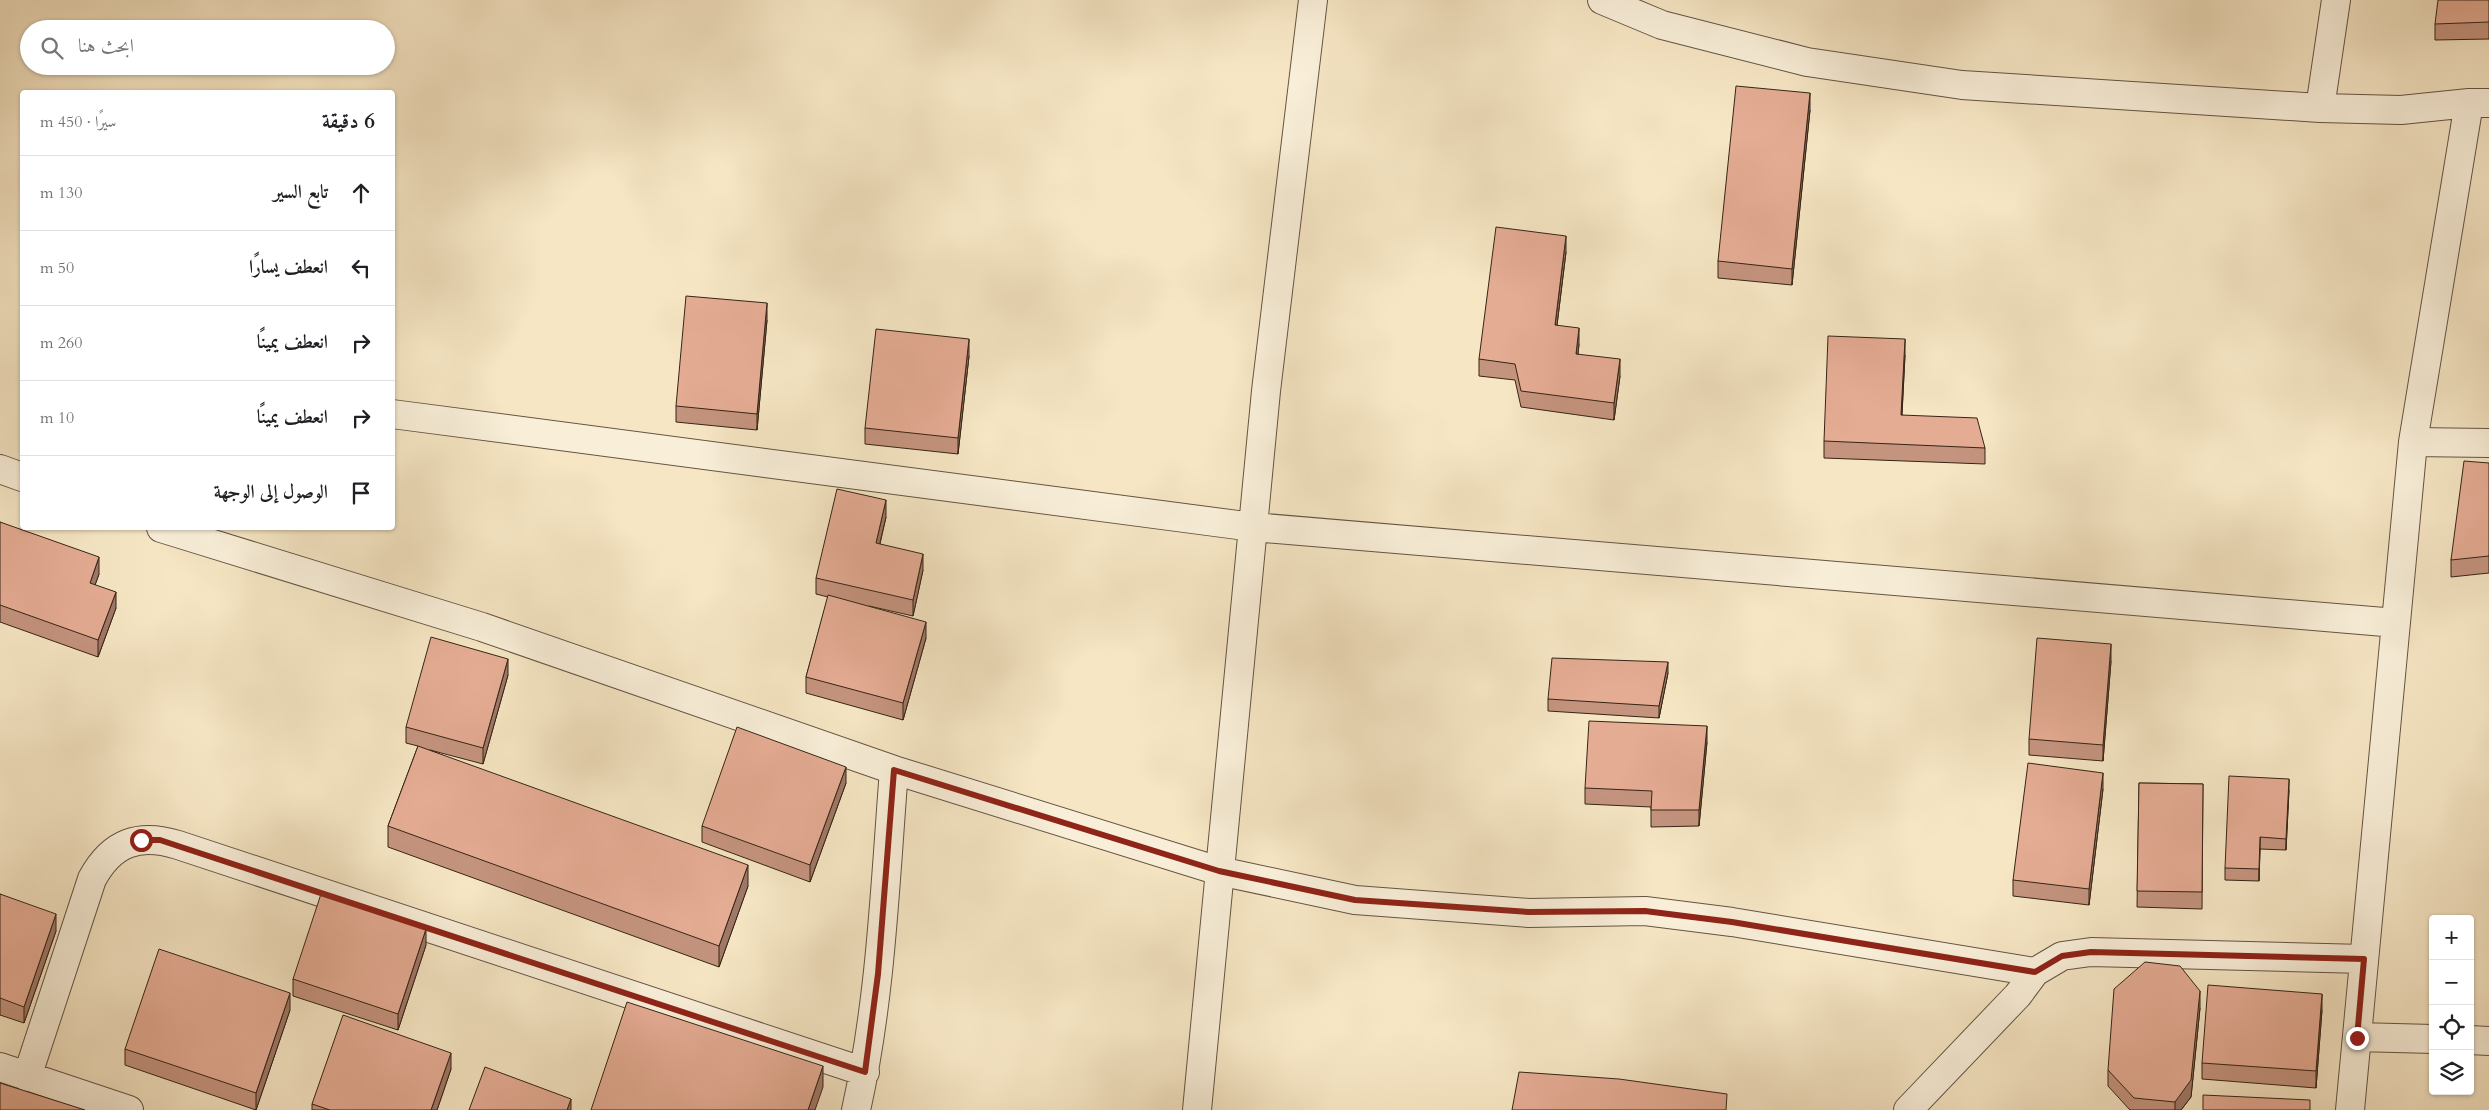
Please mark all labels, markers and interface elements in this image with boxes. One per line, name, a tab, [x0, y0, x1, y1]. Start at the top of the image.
search box	[20, 20, 395, 75]
text: ابحث هنا	[78, 33, 134, 59]
icon: search	[38, 34, 66, 62]
text: 6 دقيقة	[322, 107, 375, 136]
text: سيرًا · 450 m	[40, 111, 116, 133]
text: تابع السير	[273, 179, 328, 205]
icon: ahead	[347, 179, 375, 207]
text: 130 m	[40, 182, 82, 204]
text: انعطف يسارًا	[249, 254, 328, 280]
icon: left	[347, 254, 375, 282]
text: 50 m	[40, 257, 74, 279]
text: انعطف يمينًا	[257, 329, 328, 355]
icon: right	[347, 329, 375, 357]
text: 260 m	[40, 332, 82, 354]
text: انعطف يمينًا	[257, 404, 328, 430]
icon: right	[347, 404, 375, 432]
text: 10 m	[40, 407, 74, 429]
text: الوصول إلى الوجهة	[214, 479, 328, 505]
icon: arrive	[347, 479, 375, 507]
route start	[130, 829, 153, 852]
map controls	[2429, 915, 2474, 1095]
button: +	[2429, 915, 2474, 960]
button: −	[2429, 960, 2474, 1005]
button: locate	[2429, 1005, 2474, 1050]
route end	[2346, 1027, 2369, 1050]
button: layers	[2429, 1050, 2474, 1095]

